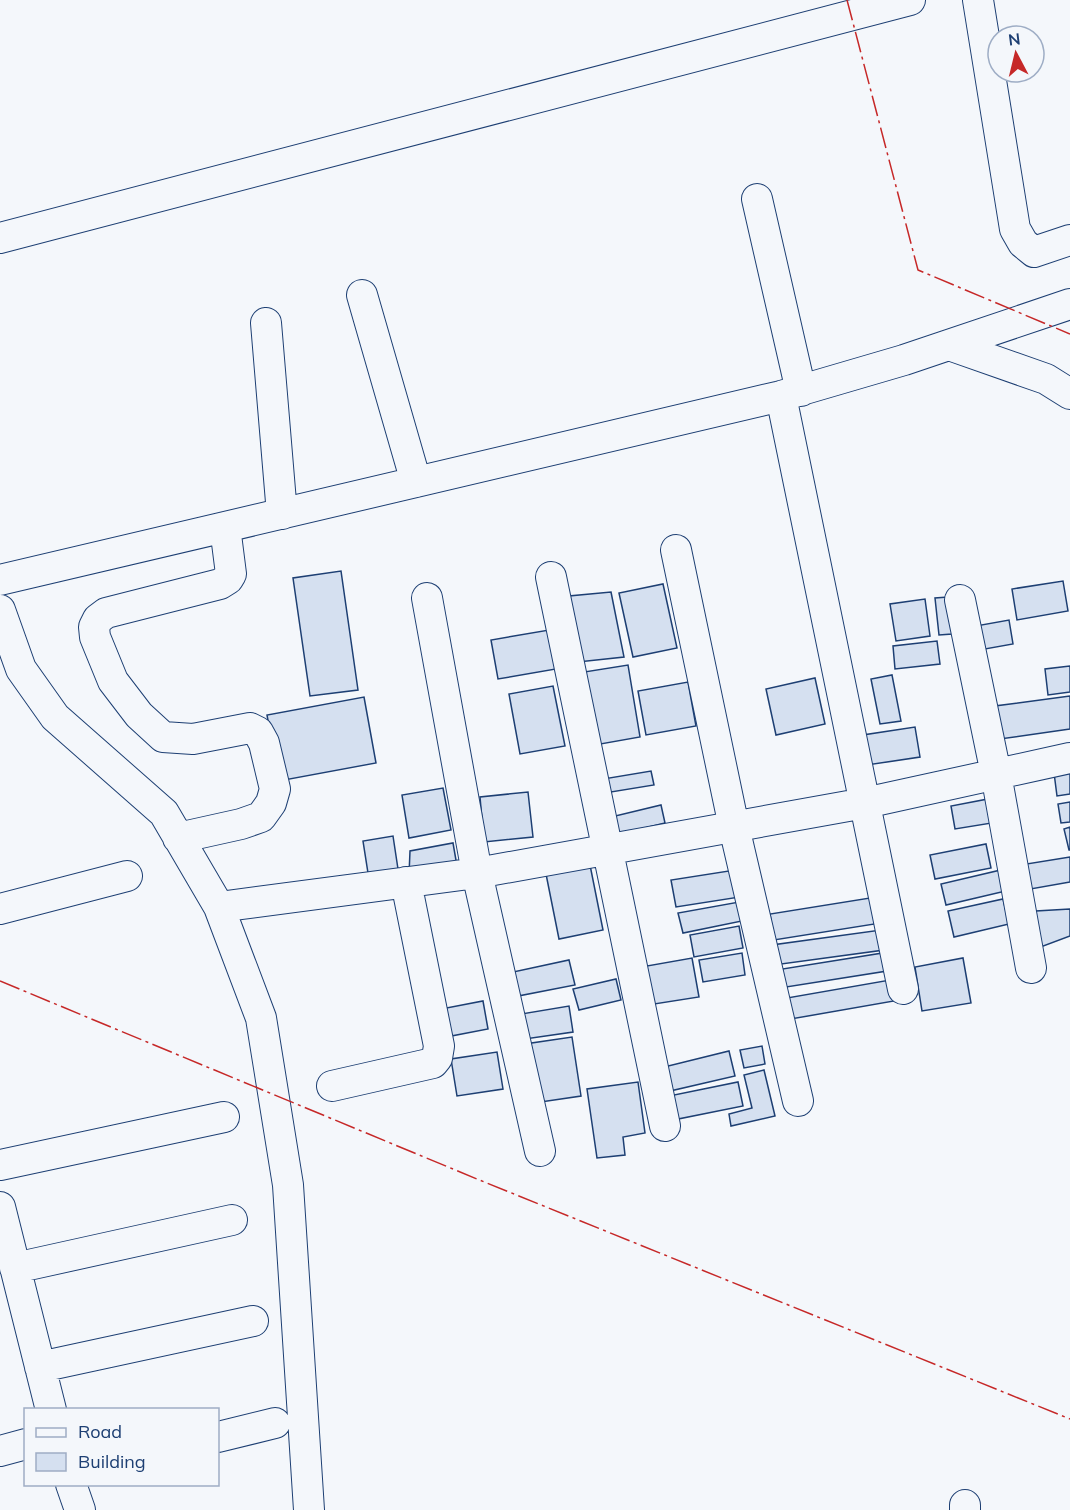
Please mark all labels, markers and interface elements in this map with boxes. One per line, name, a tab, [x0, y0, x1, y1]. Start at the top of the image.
north arrow	[986, 24, 1046, 84]
text: N	[1007, 28, 1021, 50]
legend	[24, 1408, 219, 1486]
text: Road	[78, 1420, 122, 1443]
text: Building	[78, 1450, 146, 1473]

